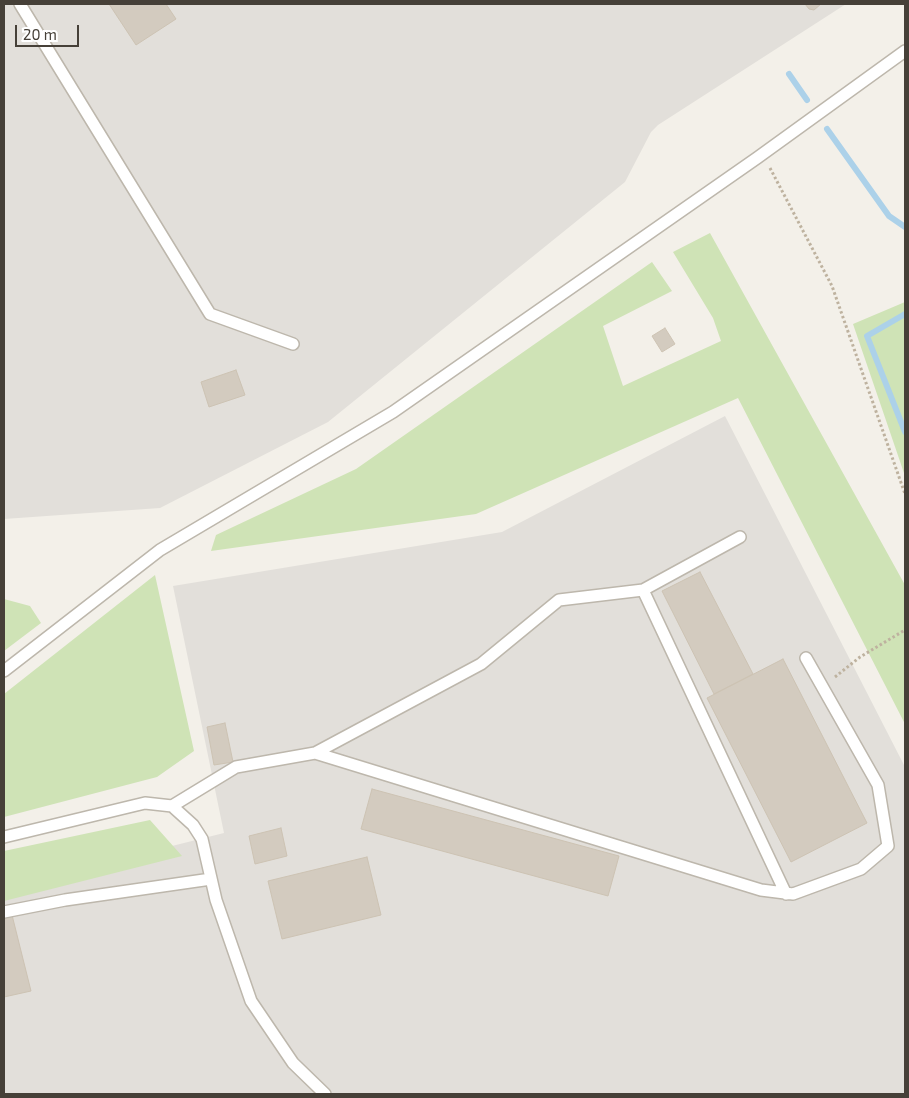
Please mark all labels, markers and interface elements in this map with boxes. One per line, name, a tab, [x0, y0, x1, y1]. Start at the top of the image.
scale bar	[18, 15, 81, 47]
text: 20 m	[23, 25, 57, 43]

